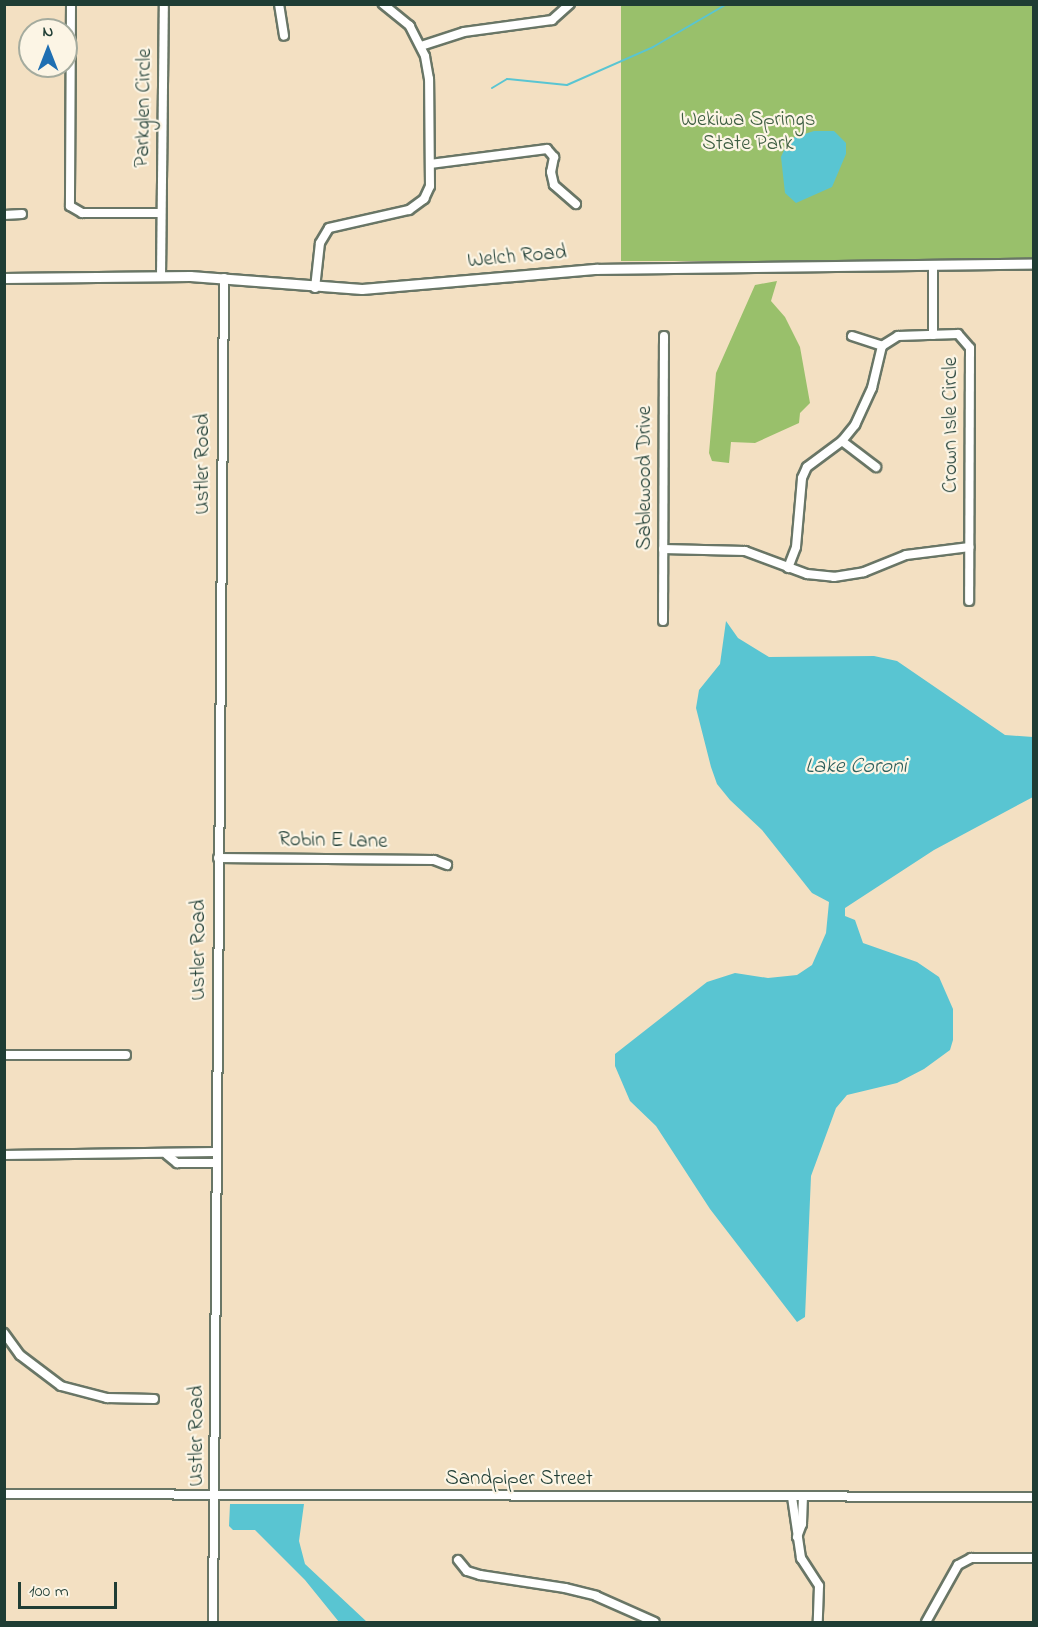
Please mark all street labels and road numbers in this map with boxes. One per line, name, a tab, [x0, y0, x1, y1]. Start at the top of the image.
street label: Parkglen Circle	[130, 48, 158, 168]
street label: Welch Road	[466, 240, 568, 274]
street label: Crown Isle Circle	[938, 357, 964, 493]
street label: Sablewood Drive	[632, 406, 658, 550]
street label: Ustler Road	[190, 413, 216, 515]
street label: Robin E Lane	[278, 827, 388, 855]
street label: Ustler Road	[186, 899, 212, 1001]
street label: Ustler Road	[184, 1385, 210, 1487]
street label: Sandpiper Street	[445, 1466, 593, 1492]

